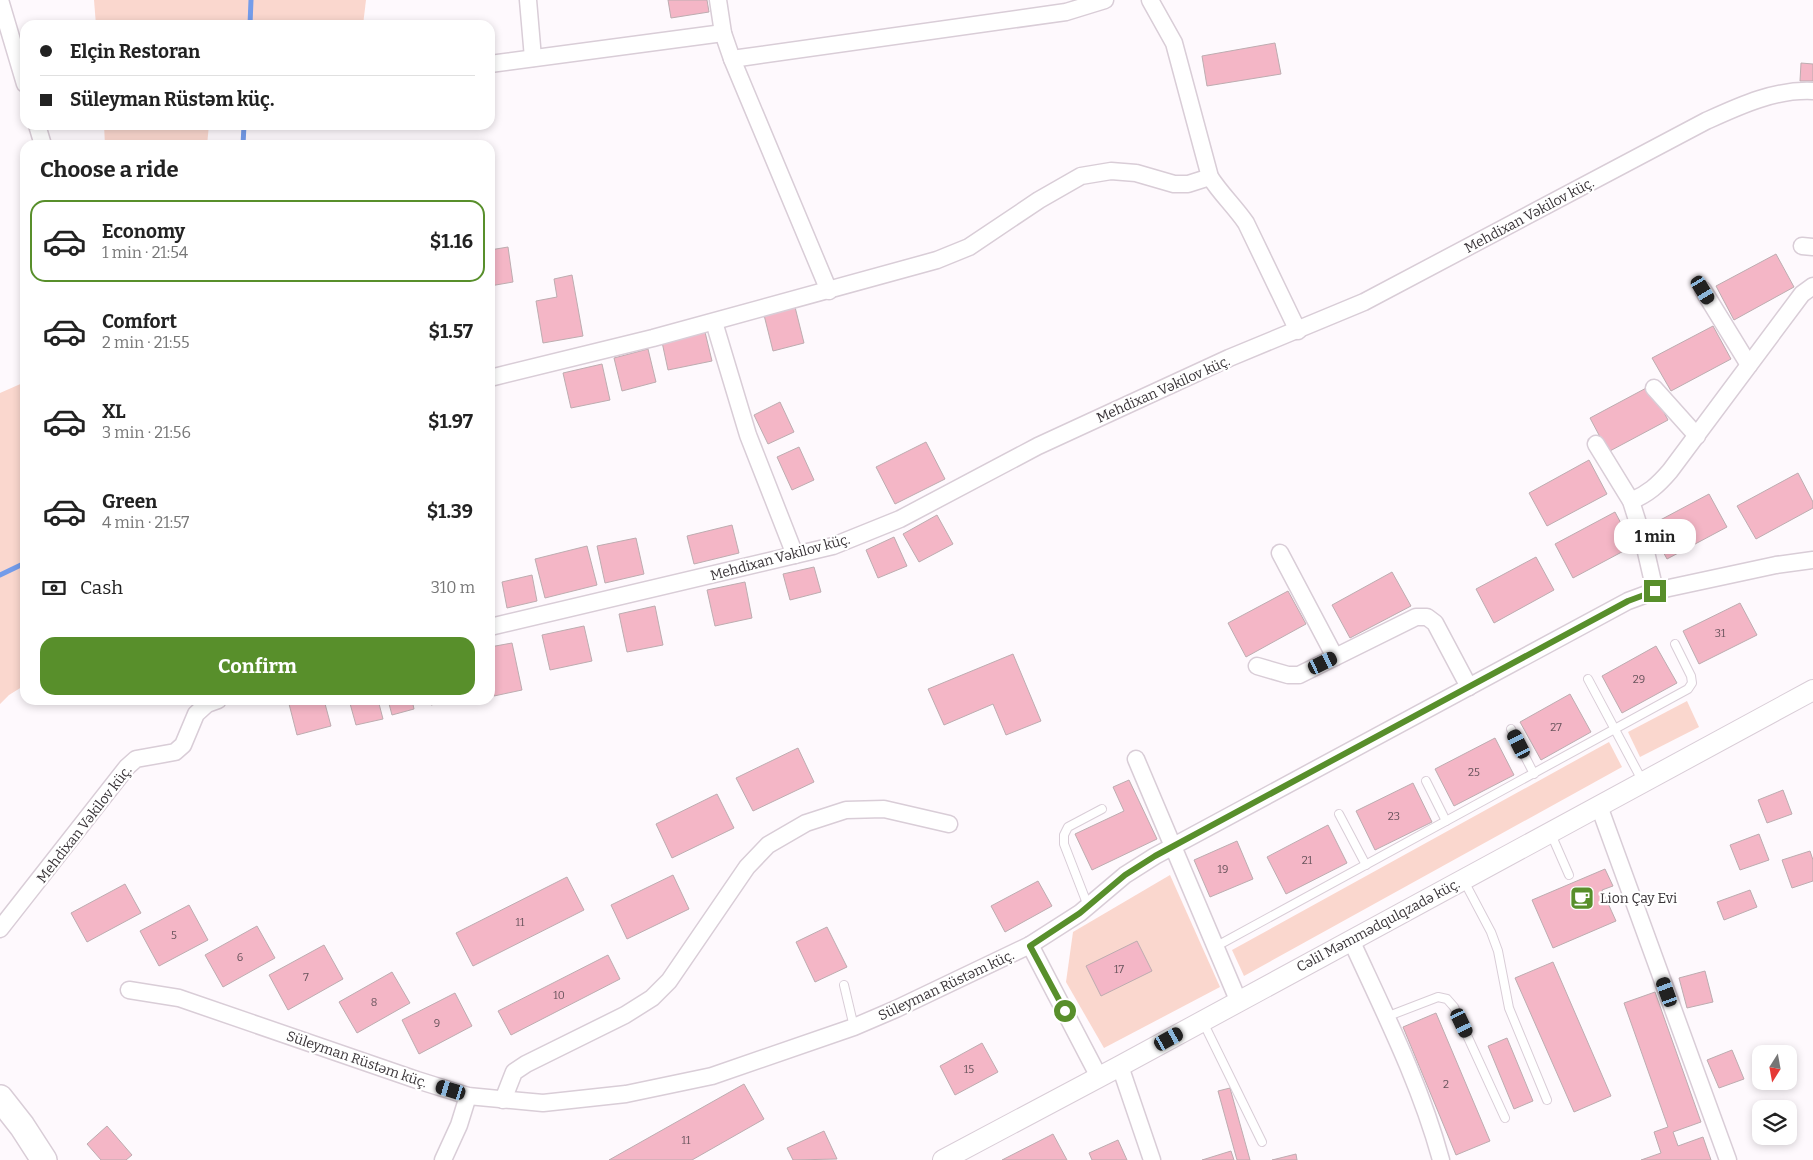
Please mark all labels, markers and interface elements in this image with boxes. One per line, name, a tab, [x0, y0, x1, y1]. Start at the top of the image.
text: Elçin Restoran	[70, 40, 200, 63]
text: Süleyman Rüstəm küç.	[70, 88, 274, 111]
text: Choose a ride	[40, 156, 179, 183]
street label: Mehdixan Vəkilov küç.	[1462, 174, 1597, 257]
icon: car	[42, 219, 87, 264]
text: Economy	[102, 220, 185, 243]
text: $1.16	[430, 230, 473, 253]
text: 1 min · 21:54	[102, 243, 188, 262]
car	[1688, 273, 1717, 307]
icon: car	[42, 309, 87, 354]
text: Comfort	[102, 310, 177, 333]
text: $1.57	[429, 320, 473, 343]
text: 2 min · 21:55	[102, 333, 190, 352]
street label: Mehdixan Vəkilov küç.	[1094, 352, 1233, 427]
icon: car	[42, 399, 87, 444]
text: XL	[102, 400, 126, 423]
text: $1.97	[428, 410, 473, 433]
text: 3 min · 21:56	[102, 423, 191, 442]
icon: car	[42, 489, 87, 534]
text: Green	[102, 490, 157, 513]
text: $1.39	[427, 500, 473, 523]
text: 4 min · 21:57	[102, 513, 189, 532]
callout: 1 min	[1614, 518, 1696, 554]
text: 1 min	[1635, 527, 1675, 546]
street label: Mehdixan Vəkilov küç.	[708, 531, 852, 584]
icon: cash	[40, 574, 68, 602]
text: Cash	[80, 576, 123, 599]
text: 310 m	[431, 578, 475, 597]
route end	[1644, 580, 1666, 602]
house number: 31	[1715, 627, 1726, 640]
button: Confirm	[40, 637, 475, 695]
car	[1306, 650, 1339, 676]
house number: 29	[1633, 673, 1645, 686]
house number: 27	[1550, 721, 1562, 734]
car	[1505, 727, 1532, 761]
street label: Mehdixan Vəkilov küç.	[33, 762, 136, 886]
house number: 25	[1468, 766, 1480, 779]
house number: 23	[1388, 810, 1400, 823]
house number: 21	[1302, 854, 1313, 867]
house number: 19	[1218, 863, 1228, 876]
street label: Cəlil Məmmədqulqzadə küç.	[1294, 875, 1463, 976]
cafe icon: Lion Çay Evi	[1569, 885, 1595, 911]
place label: Lion Çay Evi	[1600, 890, 1677, 907]
house number: 11	[516, 916, 525, 929]
house number: 5	[171, 929, 177, 942]
street label: Süleyman Rüstəm küç.	[876, 946, 1017, 1024]
house number: 6	[237, 951, 243, 964]
house number: 17	[1114, 963, 1124, 976]
house number: 7	[303, 971, 309, 984]
car	[1654, 975, 1679, 1009]
house number: 10	[553, 989, 565, 1002]
house number: 8	[371, 996, 377, 1009]
route start	[1054, 1000, 1076, 1022]
car	[1448, 1006, 1475, 1040]
house number: 9	[434, 1017, 440, 1030]
car	[1152, 1025, 1185, 1053]
street label: Süleyman Rüstəm küç.	[284, 1027, 430, 1092]
north arrow	[1752, 1045, 1798, 1090]
map controls	[1752, 1045, 1797, 1145]
house number: 15	[964, 1063, 974, 1076]
car	[434, 1078, 467, 1102]
house number: 2	[1443, 1078, 1449, 1091]
button: layers	[1752, 1100, 1797, 1145]
house number: 11	[682, 1134, 691, 1147]

